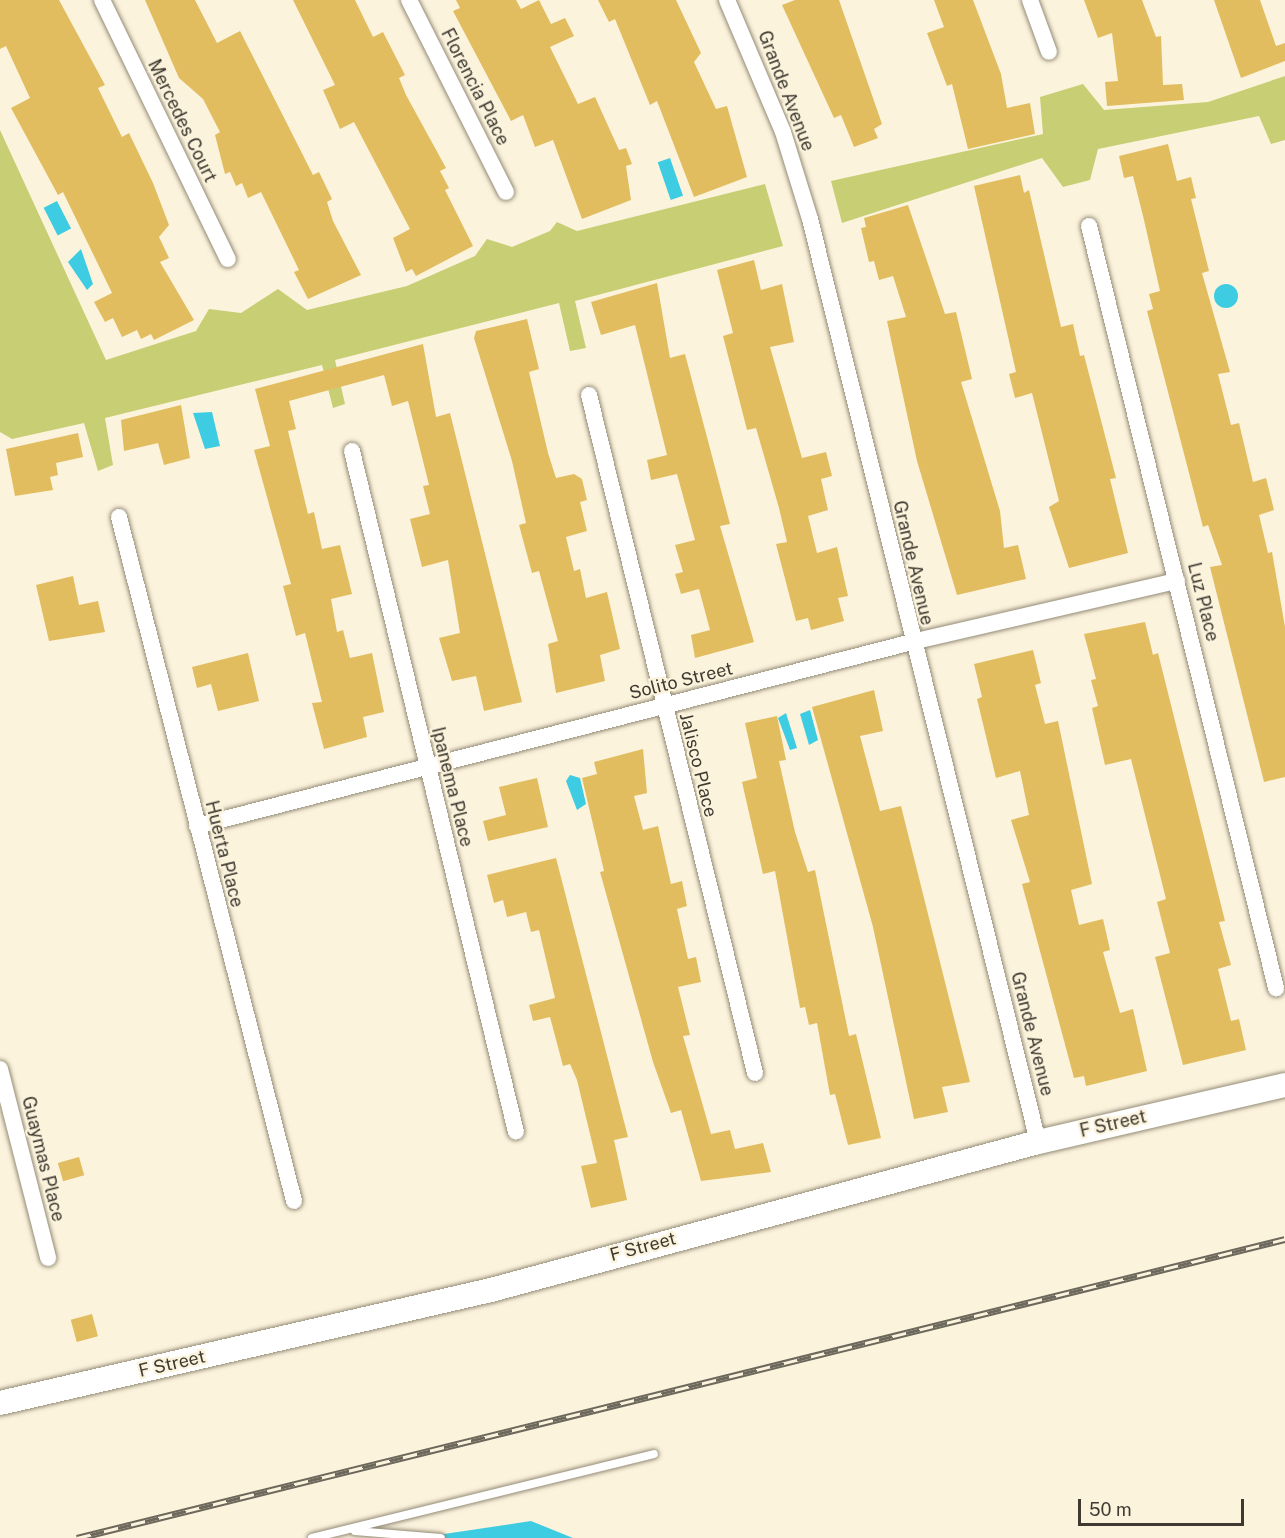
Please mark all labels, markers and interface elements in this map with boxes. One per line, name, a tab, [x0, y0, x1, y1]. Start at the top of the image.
street label: Florencia Place	[436, 25, 514, 149]
street label: Grande Avenue	[753, 28, 819, 154]
street label: Mercedes Court	[143, 56, 221, 186]
street label: Grande Avenue	[888, 499, 938, 627]
street label: Luz Place	[1183, 560, 1223, 644]
street label: Solito Street	[627, 658, 735, 704]
street label: Jalisco Place	[675, 711, 721, 819]
street label: Ipanema Place	[427, 725, 477, 849]
street label: Huerta Place	[200, 798, 248, 910]
street label: Grande Avenue	[1006, 970, 1058, 1098]
street label: Guaymas Place	[17, 1094, 69, 1224]
street label: F Street	[1078, 1106, 1148, 1142]
street label: F Street	[608, 1228, 678, 1266]
street label: F Street	[137, 1346, 207, 1382]
scale bar	[1081, 1487, 1248, 1525]
text: 50 m	[1089, 1499, 1132, 1520]

